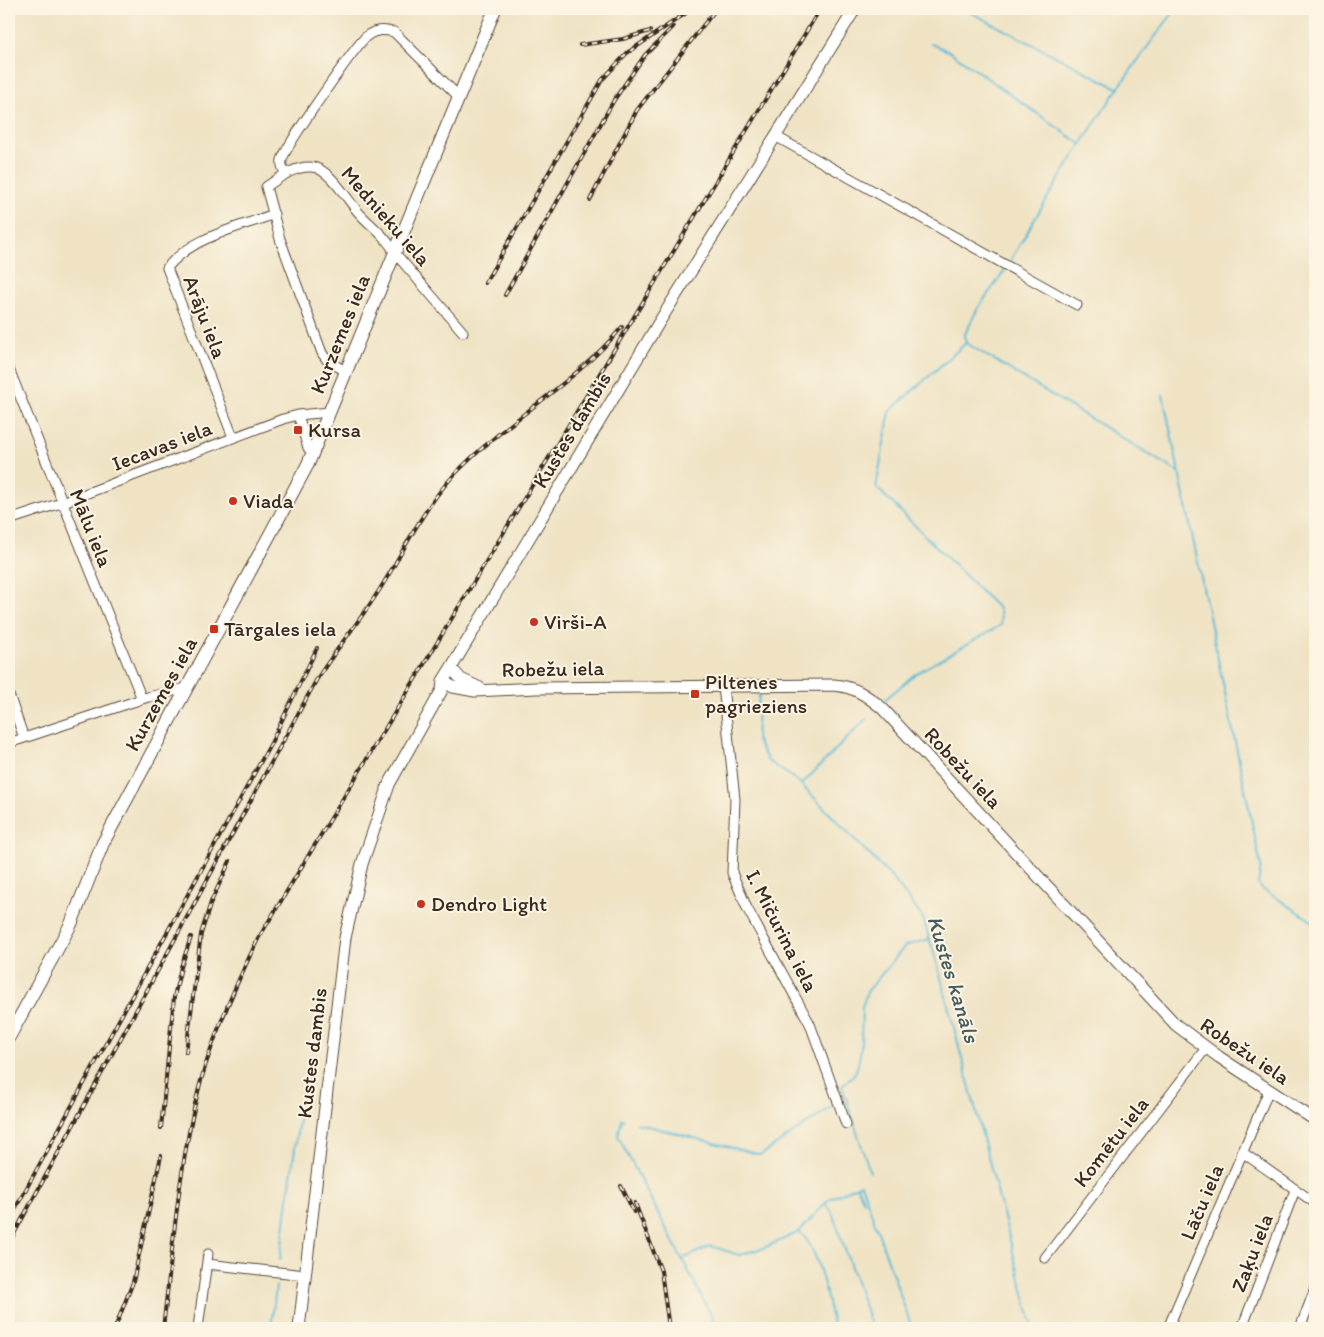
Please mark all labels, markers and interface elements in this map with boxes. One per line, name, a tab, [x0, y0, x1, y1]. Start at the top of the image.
street label: Mednieku iela	[336, 161, 437, 271]
street label: Kurzemes iela	[304, 270, 375, 397]
street label: Arāju iela	[178, 272, 233, 362]
street label: Kustes dambis	[527, 367, 616, 492]
street label: Iecavas iela	[108, 415, 215, 476]
place label: Kursa	[308, 417, 361, 442]
marker: Kursa	[292, 424, 304, 436]
street label: Mālu iela	[64, 485, 118, 571]
place label: Viada	[243, 488, 294, 513]
marker: Viada	[227, 495, 239, 507]
place label: Virši-A	[544, 609, 607, 634]
place label: Tārgales iela	[224, 616, 336, 641]
marker: Virši-A	[528, 616, 540, 628]
marker: Tārgales iela	[208, 623, 220, 635]
street label: Kurzemes iela	[119, 632, 202, 755]
street label: Robežu iela	[502, 655, 605, 682]
place label: Piltenes pagrieziens	[705, 669, 807, 718]
marker: Piltenes pagrieziens	[689, 688, 701, 700]
street label: Robežu iela	[919, 722, 1008, 814]
street label: I. Mičurina iela	[741, 865, 824, 996]
place label: Dendro Light	[431, 891, 547, 916]
marker: Dendro Light	[415, 898, 427, 910]
water label: Kustes kanāls	[921, 912, 986, 1047]
street label: Kustes dambis	[291, 986, 332, 1120]
street label: Robežu iela	[1196, 1012, 1295, 1090]
street label: Komētu iela	[1068, 1092, 1154, 1192]
street label: Lāču iela	[1174, 1160, 1229, 1244]
street label: Zaķu iela	[1225, 1210, 1278, 1295]

